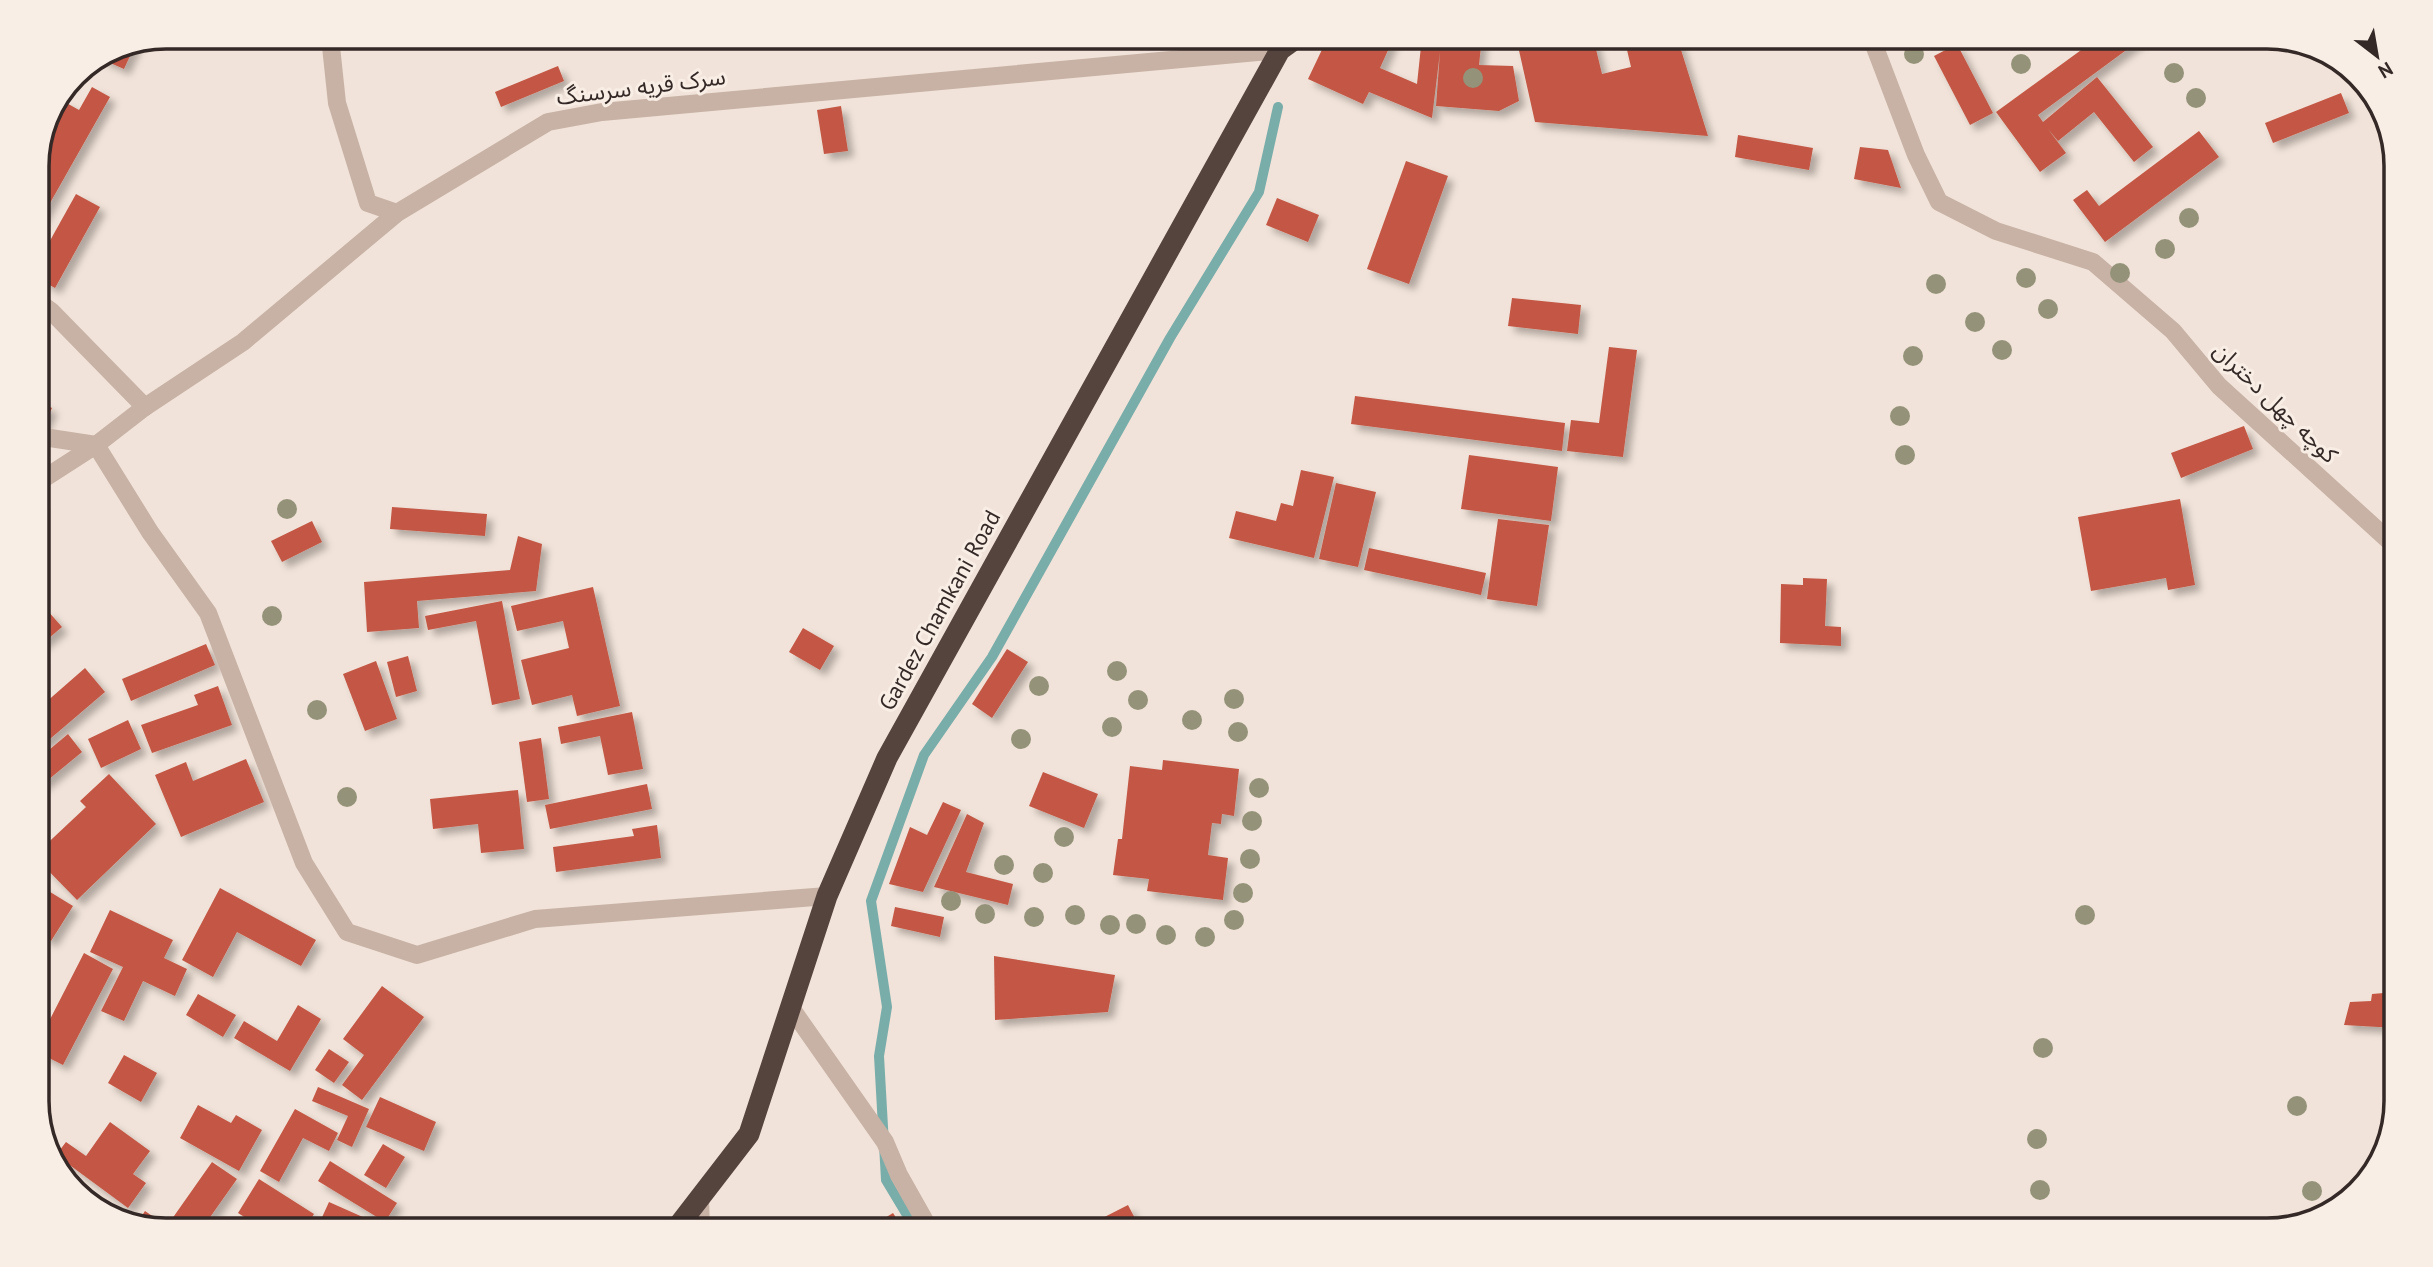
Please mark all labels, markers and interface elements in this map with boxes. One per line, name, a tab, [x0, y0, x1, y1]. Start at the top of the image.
north arrow	[2342, 21, 2412, 91]
text: N	[2374, 57, 2397, 84]
street label: سرک قریه سرسنگ	[555, 61, 727, 111]
street label: کوچه چهل دختران	[2207, 335, 2345, 470]
street label: Gardez Chamkani Road	[872, 505, 1006, 715]

